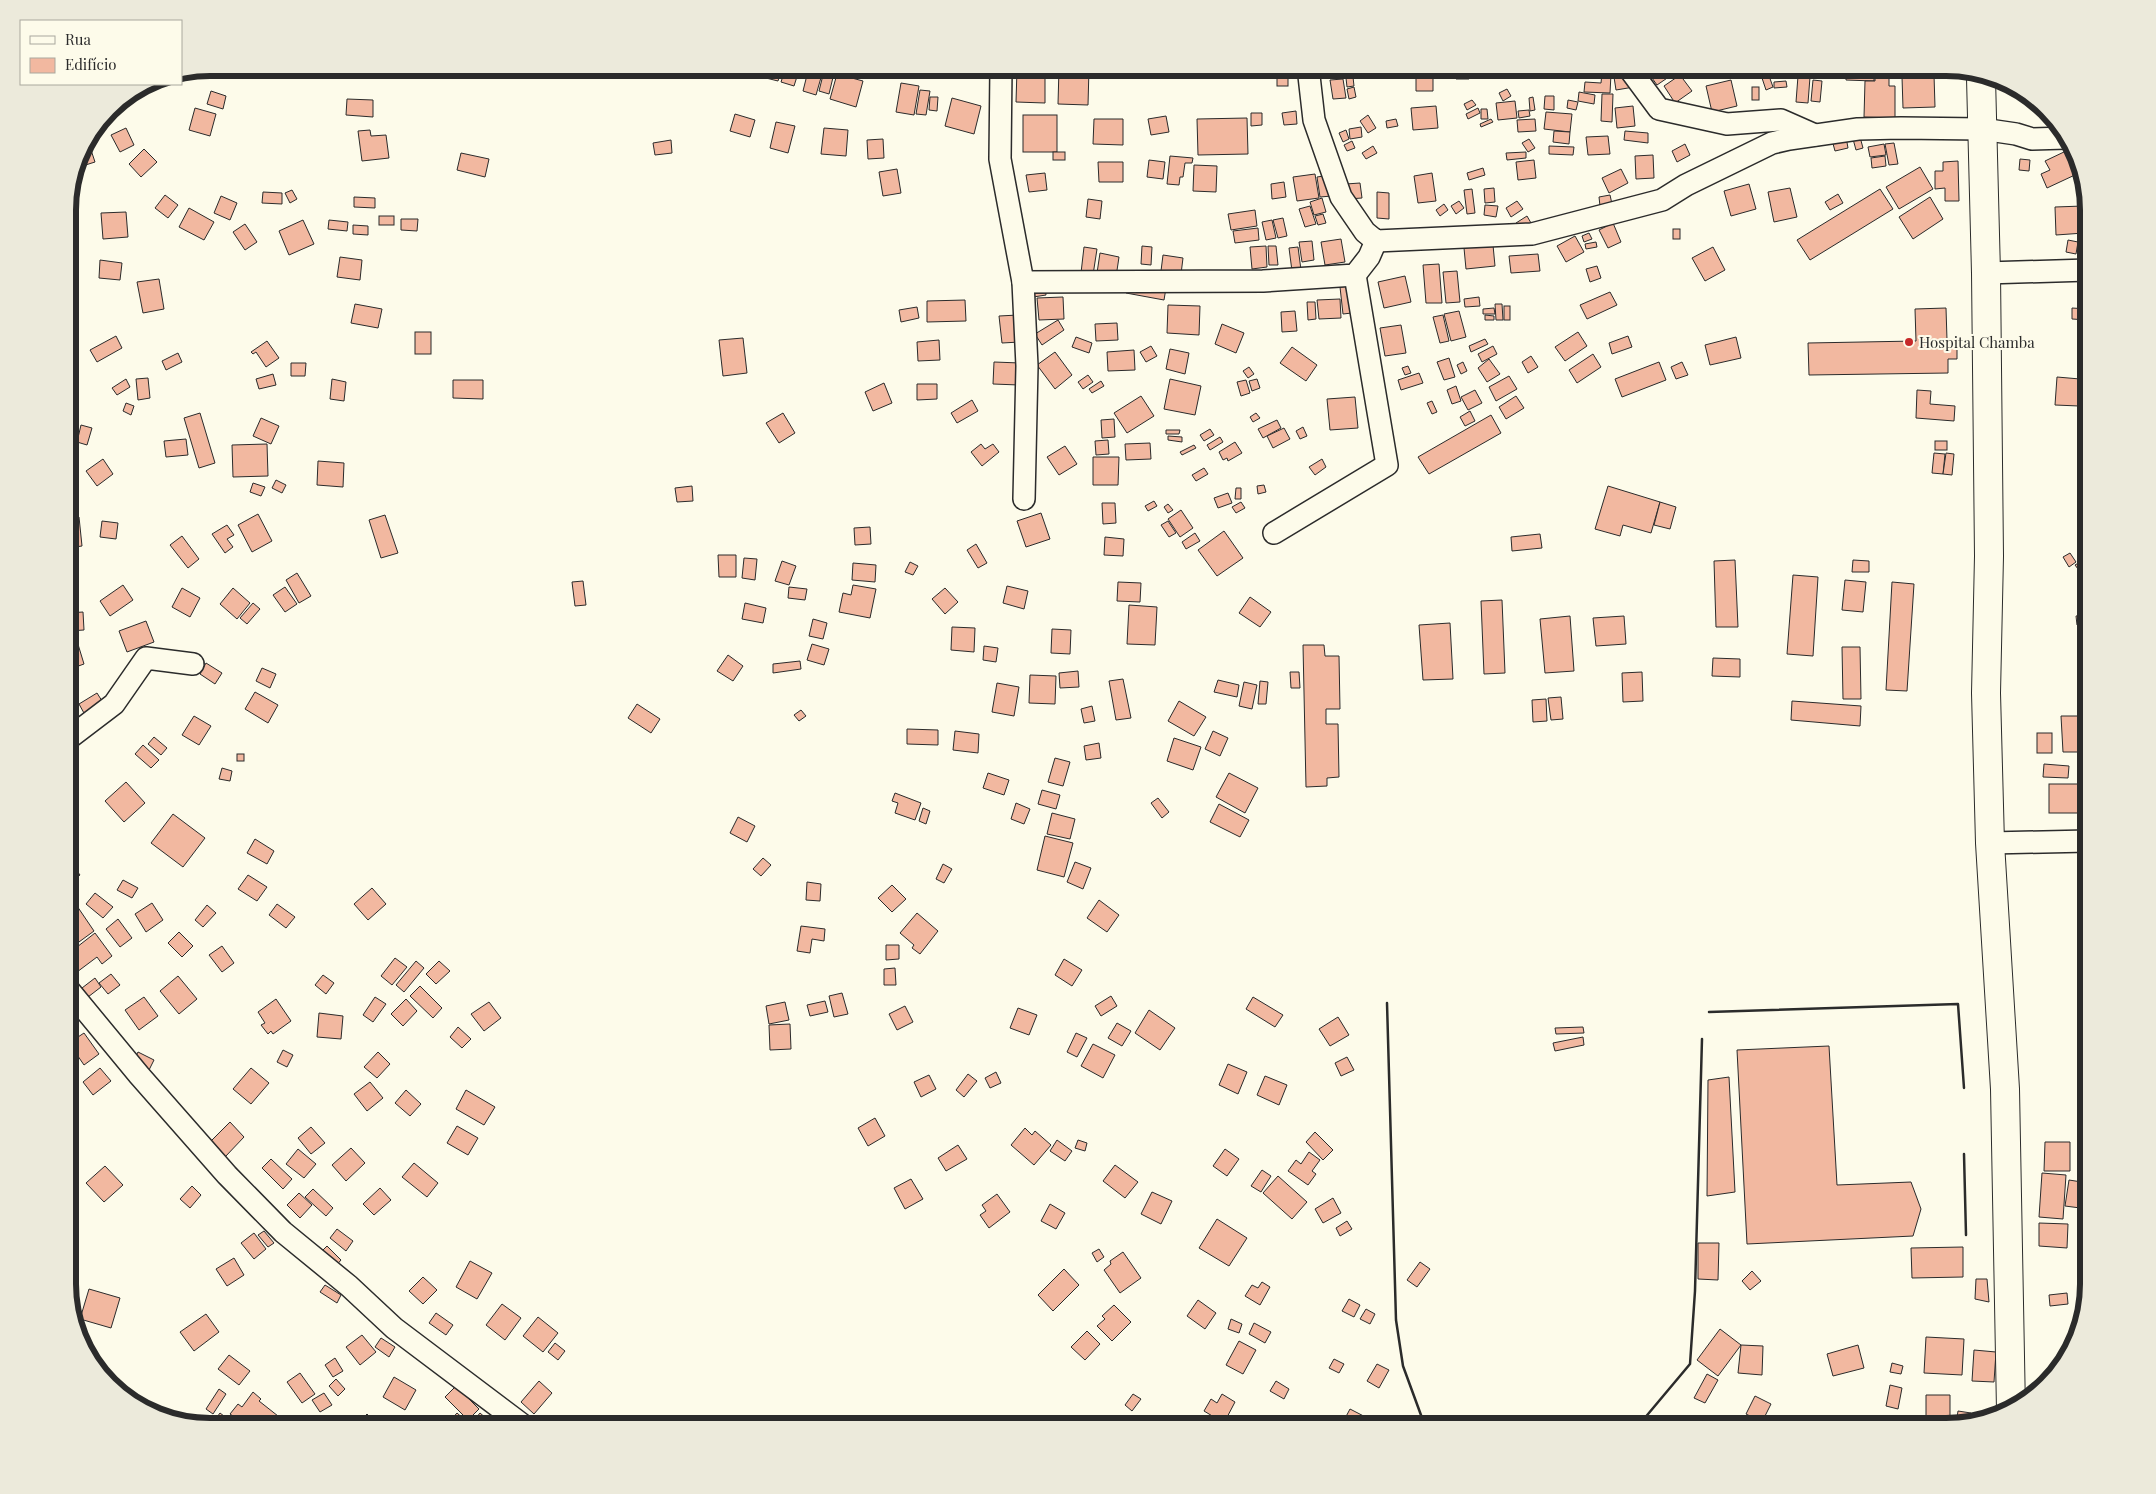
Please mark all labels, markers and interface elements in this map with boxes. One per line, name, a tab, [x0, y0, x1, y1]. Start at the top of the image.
legend	[20, 20, 182, 85]
text: Rua	[65, 29, 91, 49]
text: Edifício	[65, 54, 117, 74]
place label: Hospital Chamba	[1919, 332, 2035, 352]
marker: Hospital Chamba	[1903, 336, 1915, 348]

